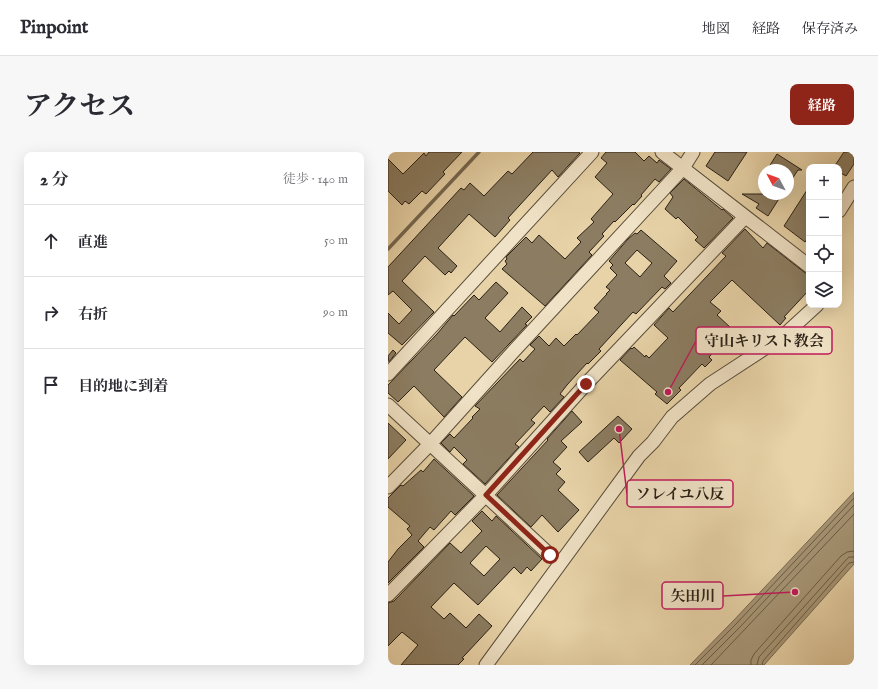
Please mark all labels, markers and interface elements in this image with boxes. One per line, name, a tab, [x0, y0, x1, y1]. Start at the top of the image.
text: Pinpoint	[20, 16, 88, 40]
text: 地図	[702, 20, 730, 38]
text: 経路	[752, 20, 780, 38]
text: 保存済み	[802, 20, 858, 38]
button: 経路	[790, 84, 854, 125]
text: アクセス	[24, 90, 135, 125]
north arrow	[758, 164, 794, 200]
map controls	[806, 164, 842, 308]
button: +	[806, 164, 842, 200]
text: 2 分	[40, 170, 69, 191]
text: 徒歩 · 140 m	[283, 171, 348, 188]
button: −	[806, 200, 842, 236]
icon: ahead	[40, 230, 62, 252]
text: 50 m	[324, 232, 348, 249]
text: 直進	[78, 233, 108, 252]
button: locate	[806, 236, 842, 272]
button: layers	[806, 272, 842, 308]
icon: right	[40, 302, 62, 324]
text: 90 m	[323, 304, 348, 321]
text: 右折	[78, 305, 108, 324]
callout: 守山キリスト教会	[696, 327, 832, 354]
text: 守山キリスト教会	[704, 332, 824, 351]
icon: arrive	[40, 374, 62, 396]
route end	[577, 375, 595, 393]
text: 目的地に到着	[78, 377, 168, 396]
callout: ソレイユ八反	[627, 480, 733, 507]
text: ソレイユ八反	[636, 485, 724, 504]
route start	[541, 546, 559, 564]
callout: 矢田川	[662, 582, 723, 609]
text: 矢田川	[670, 587, 716, 606]

